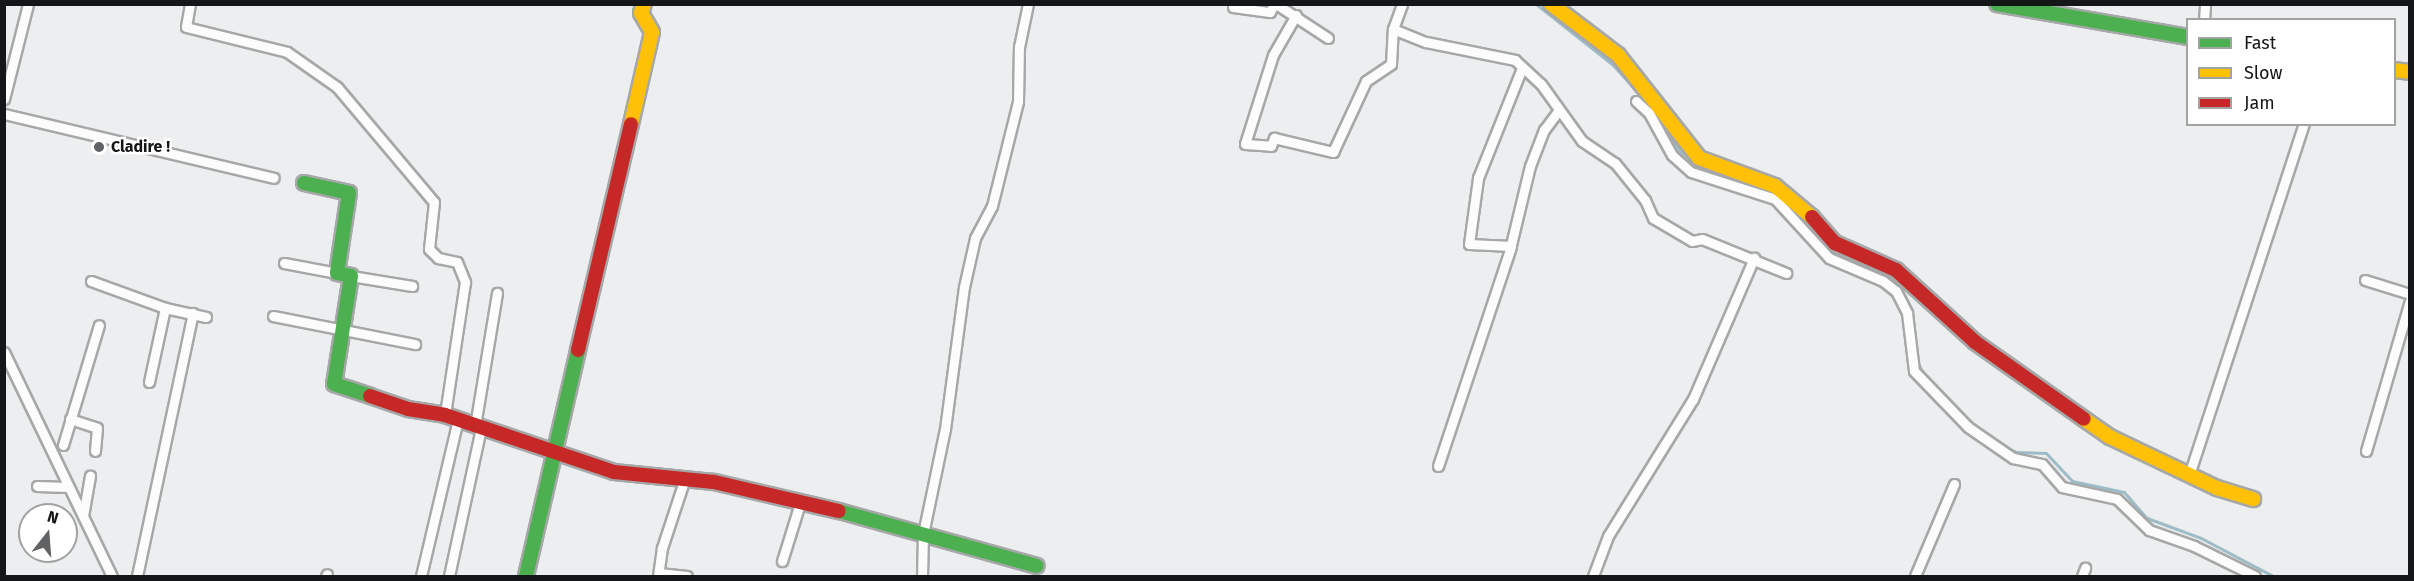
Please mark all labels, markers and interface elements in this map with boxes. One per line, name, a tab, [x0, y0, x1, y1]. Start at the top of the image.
legend	[2186, 18, 2396, 126]
text: Fast	[2244, 32, 2276, 54]
text: Slow	[2244, 62, 2282, 84]
text: Jam	[2244, 92, 2275, 114]
place label: Cladire !	[111, 137, 170, 157]
marker: Cladire !	[92, 140, 106, 154]
north arrow	[18, 503, 78, 563]
text: N	[45, 507, 61, 528]

